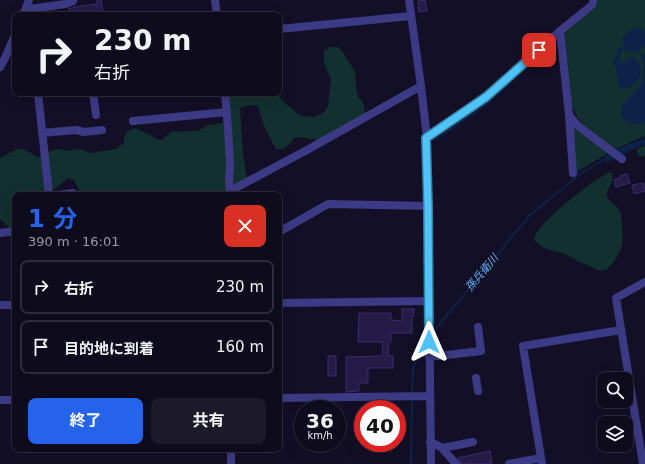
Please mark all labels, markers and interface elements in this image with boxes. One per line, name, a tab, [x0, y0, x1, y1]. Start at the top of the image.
text: 230 m	[94, 24, 191, 57]
icon: right	[28, 28, 80, 80]
pin	[522, 33, 556, 67]
icon: arrive	[528, 39, 550, 61]
text: 右折	[94, 62, 130, 83]
text: 1 分	[28, 205, 77, 233]
button: close	[224, 205, 266, 247]
text: 390 m · 16:01	[28, 234, 119, 249]
water label: 孫兵衛川	[463, 251, 502, 294]
icon: right	[30, 276, 52, 298]
text: 230 m	[216, 278, 264, 296]
text: 右折	[64, 280, 94, 298]
position arrow	[408, 321, 450, 363]
icon: arrive	[30, 336, 52, 358]
text: 160 m	[216, 338, 264, 356]
text: 目的地に到着	[64, 340, 154, 358]
map controls	[597, 372, 633, 452]
button: search	[597, 372, 633, 408]
button: 終了	[28, 398, 143, 444]
button: 共有	[151, 398, 266, 444]
speed limit sign: 40	[354, 400, 406, 452]
text: 36	[306, 409, 334, 433]
button: layers	[597, 416, 633, 452]
text: km/h	[307, 430, 333, 441]

